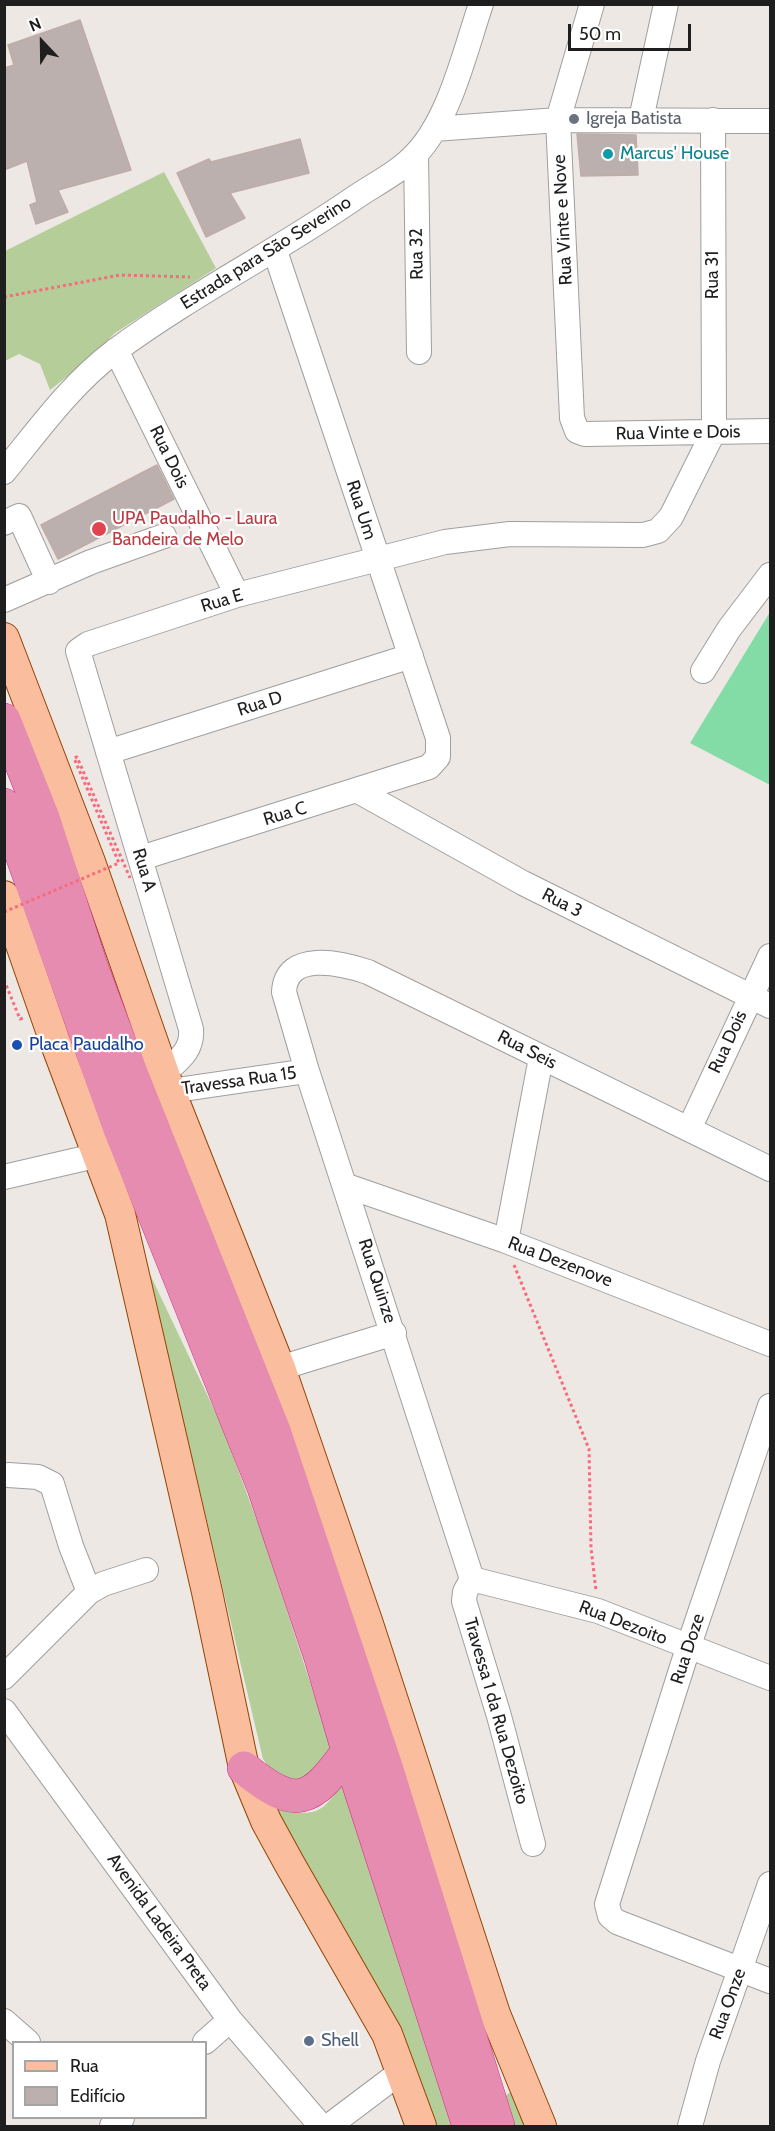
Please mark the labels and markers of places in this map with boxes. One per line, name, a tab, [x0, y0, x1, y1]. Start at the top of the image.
place label: Igreja Batista	[586, 108, 682, 130]
marker: Igreja Batista	[567, 112, 581, 126]
place label: Marcus' House	[620, 143, 729, 165]
marker: Marcus' House	[601, 147, 615, 161]
place label: UPA Paudalho - Laura Bandeira de Melo	[112, 508, 277, 550]
marker: UPA Paudalho - Laura Bandeira de Melo	[90, 520, 108, 538]
place label: Placa Paudalho	[29, 1034, 144, 1056]
marker: Placa Paudalho	[10, 1038, 24, 1052]
place label: Shell	[321, 2030, 359, 2052]
marker: Shell	[302, 2034, 316, 2048]

